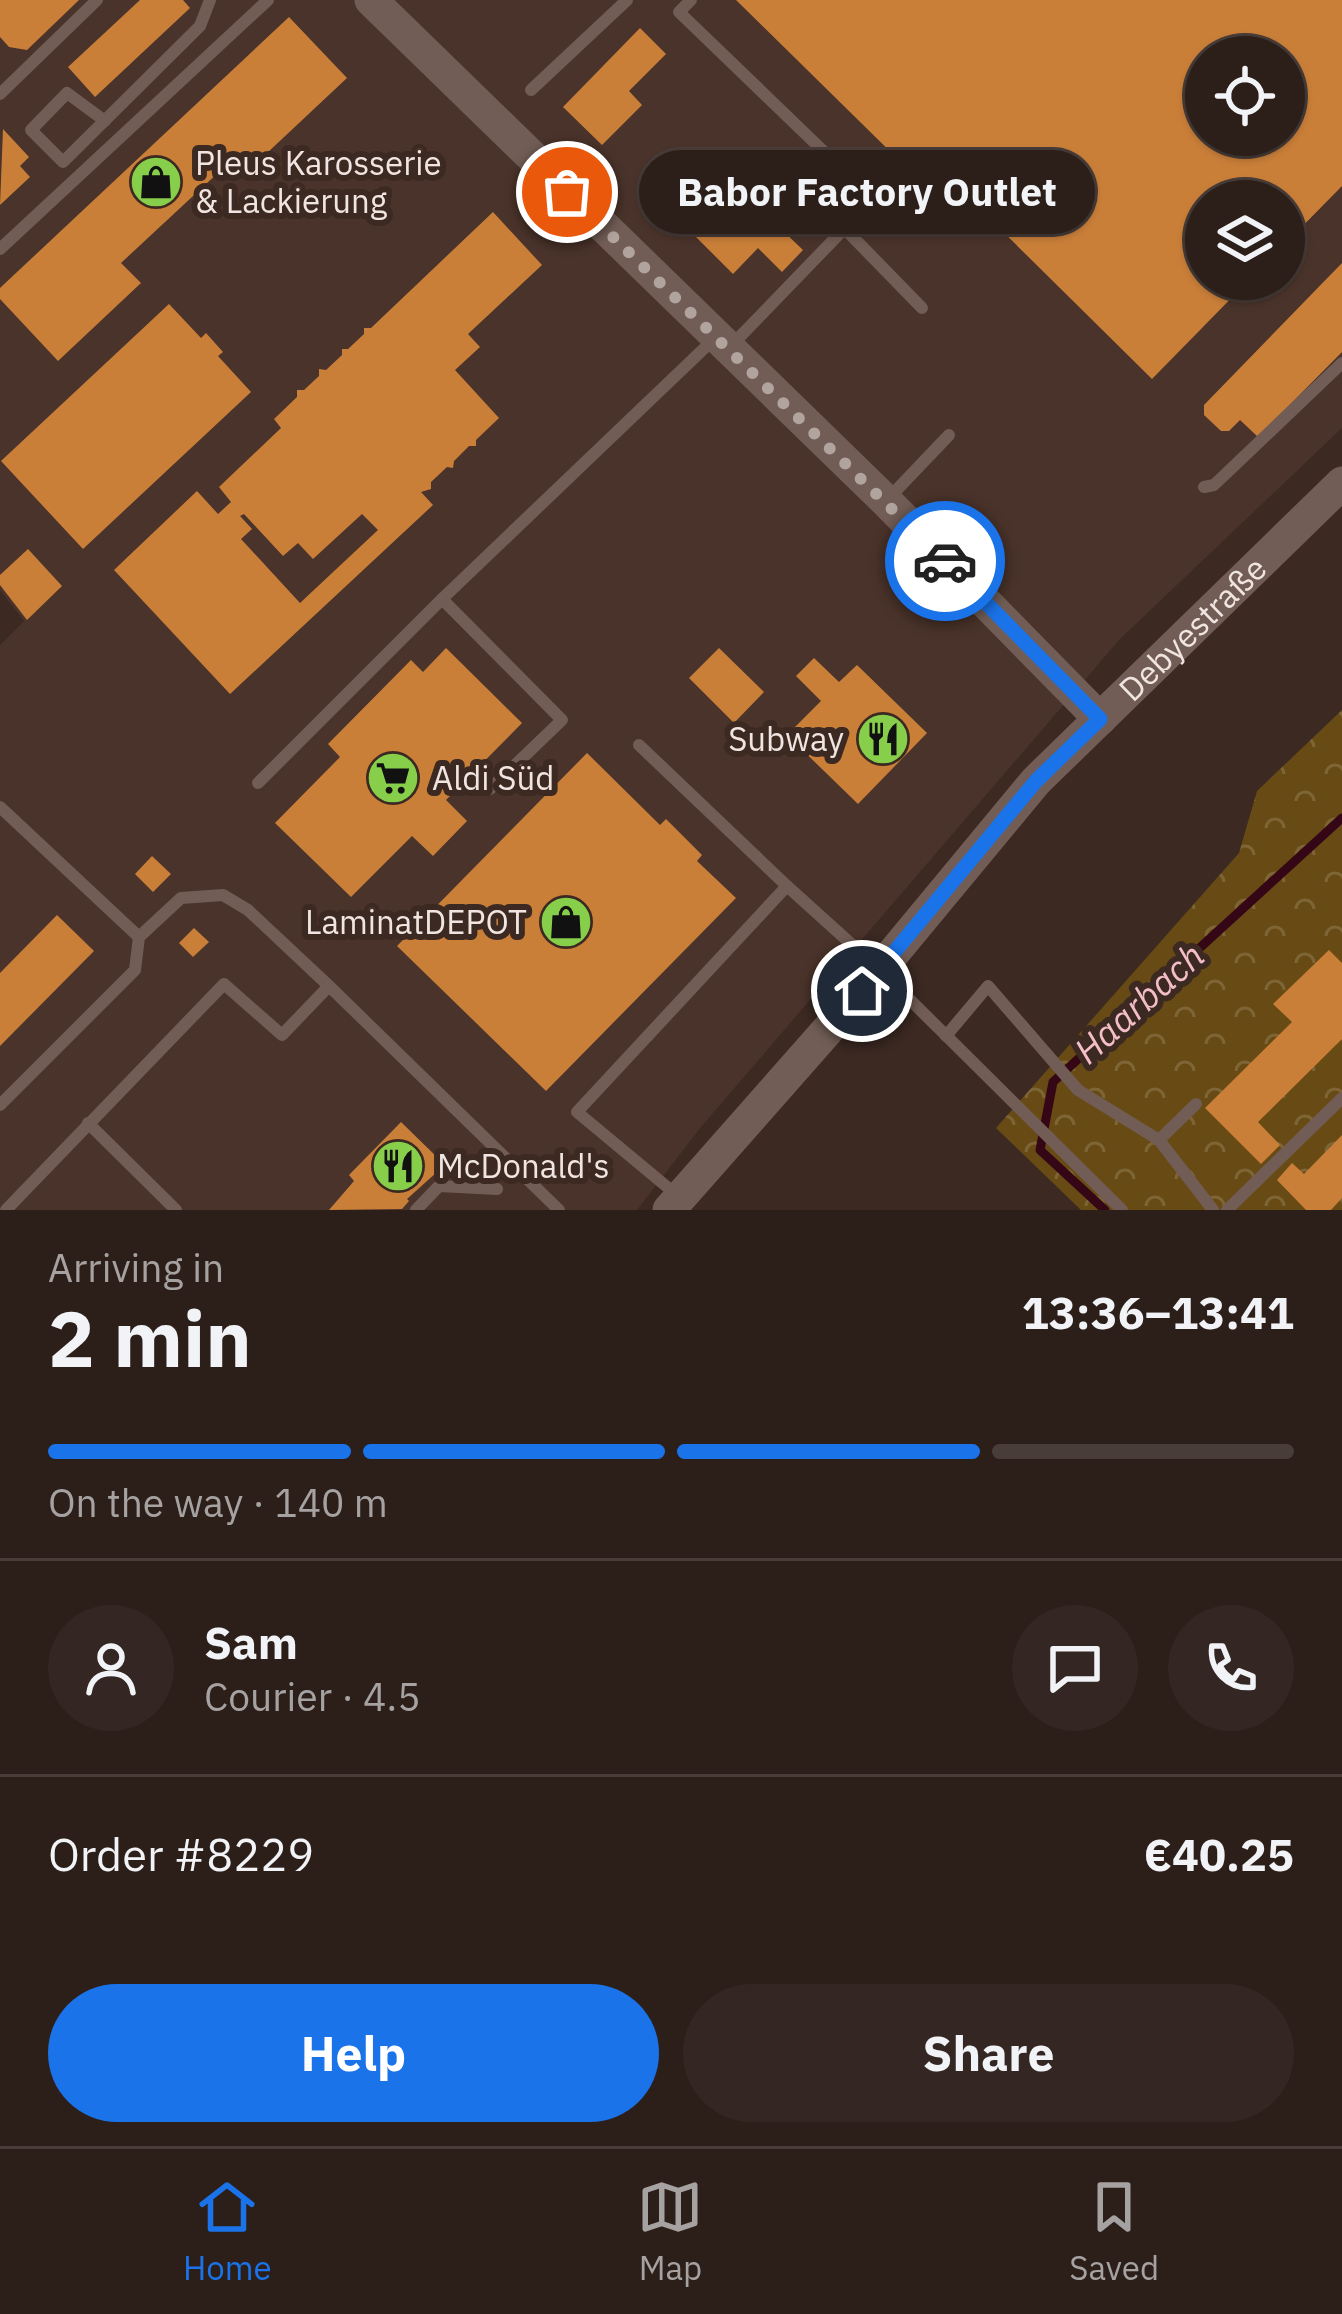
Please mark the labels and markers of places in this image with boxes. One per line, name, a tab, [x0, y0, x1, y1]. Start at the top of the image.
place label: Pleus Karosserie & Lackierung	[195, 141, 442, 222]
pin	[516, 141, 618, 243]
callout: Babor Factory Outlet	[639, 150, 1095, 234]
shop icon: Pleus Karosserie & Lackierung	[128, 154, 184, 210]
restaurant icon: Subway	[855, 711, 911, 767]
place label: Subway	[728, 717, 844, 760]
supermarket icon: Aldi Süd	[365, 750, 421, 806]
place label: Aldi Süd	[432, 756, 554, 799]
shop icon: LaminatDEPOT	[538, 894, 594, 950]
place label: LaminatDEPOT	[305, 900, 527, 943]
pin	[811, 940, 913, 1042]
restaurant icon: McDonald's	[370, 1138, 426, 1194]
place label: McDonald's	[437, 1144, 610, 1187]

